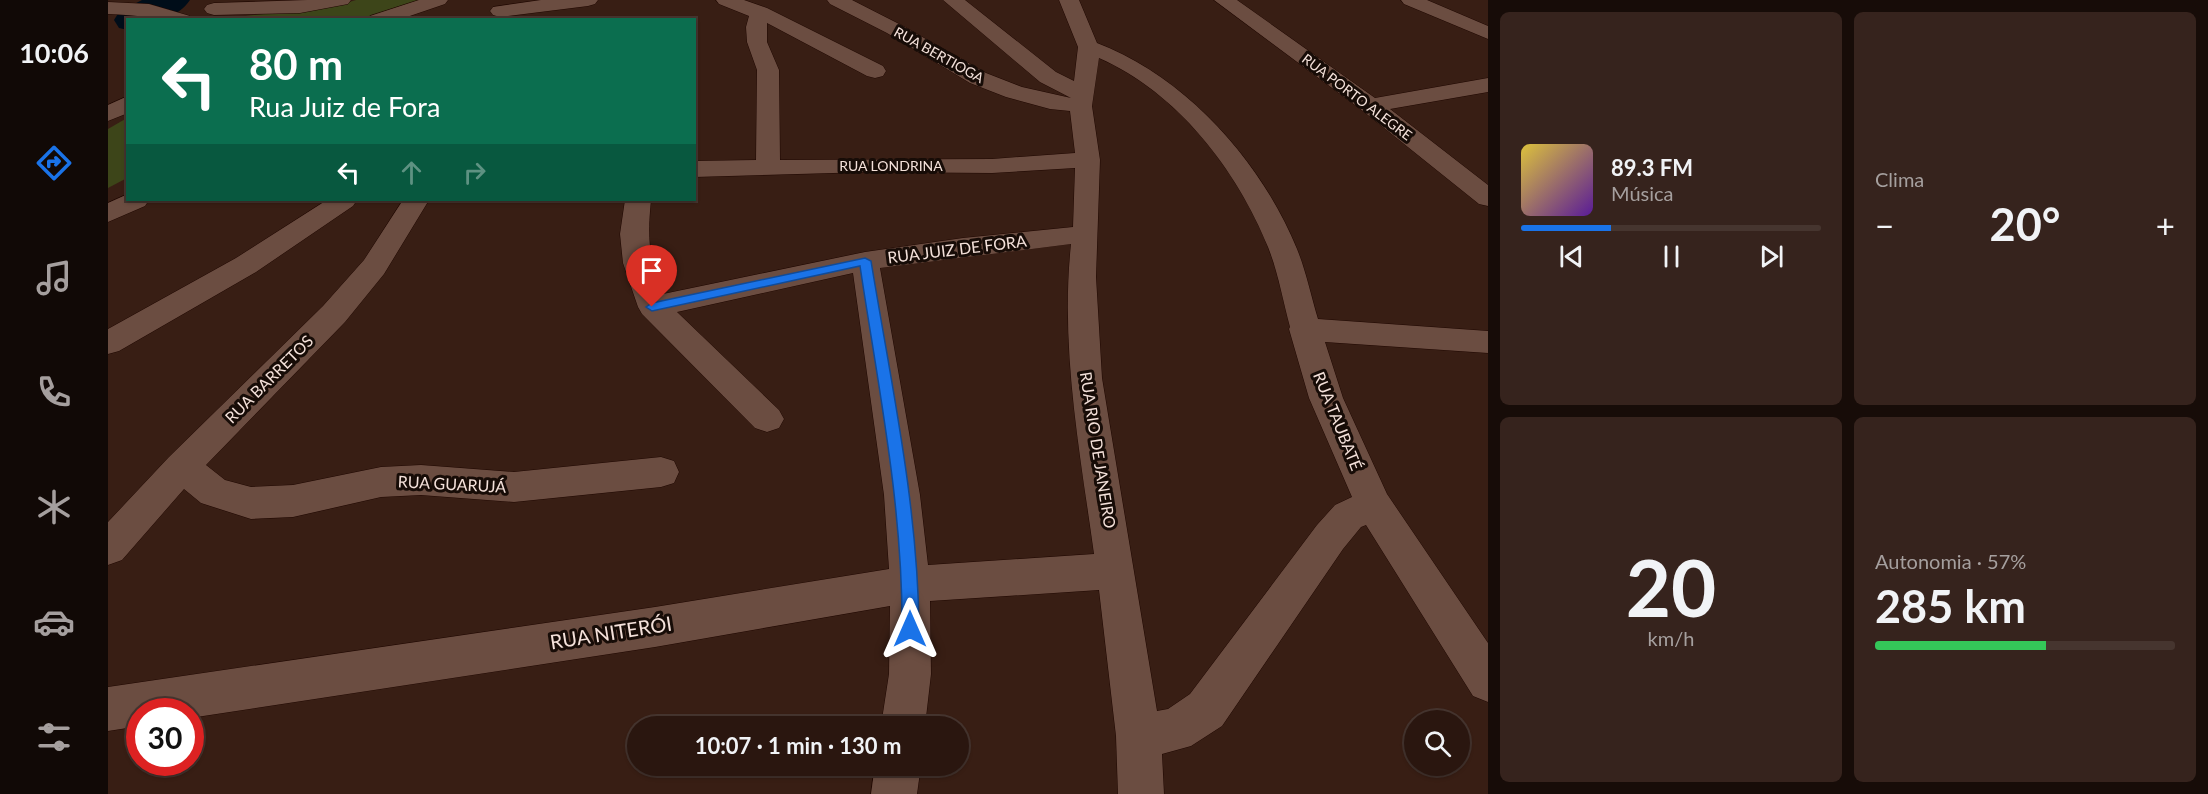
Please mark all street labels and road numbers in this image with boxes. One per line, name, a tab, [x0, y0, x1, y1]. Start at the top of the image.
street label: RUA BERTIOGA	[891, 23, 988, 86]
street label: RUA PORTO ALEGRE	[1299, 50, 1416, 143]
street label: RUA LONDRINA	[839, 157, 943, 174]
street label: RUA JUIZ DE FORA	[886, 231, 1028, 266]
street label: RUA BARRETOS	[221, 331, 317, 427]
street label: RUA TAUBATÉ	[1310, 369, 1367, 473]
street label: RUA RIO DE JANEIRO	[1077, 370, 1120, 530]
street label: RUA GUARUJÁ	[397, 471, 507, 496]
street label: RUA NITERÓI	[548, 611, 673, 653]

